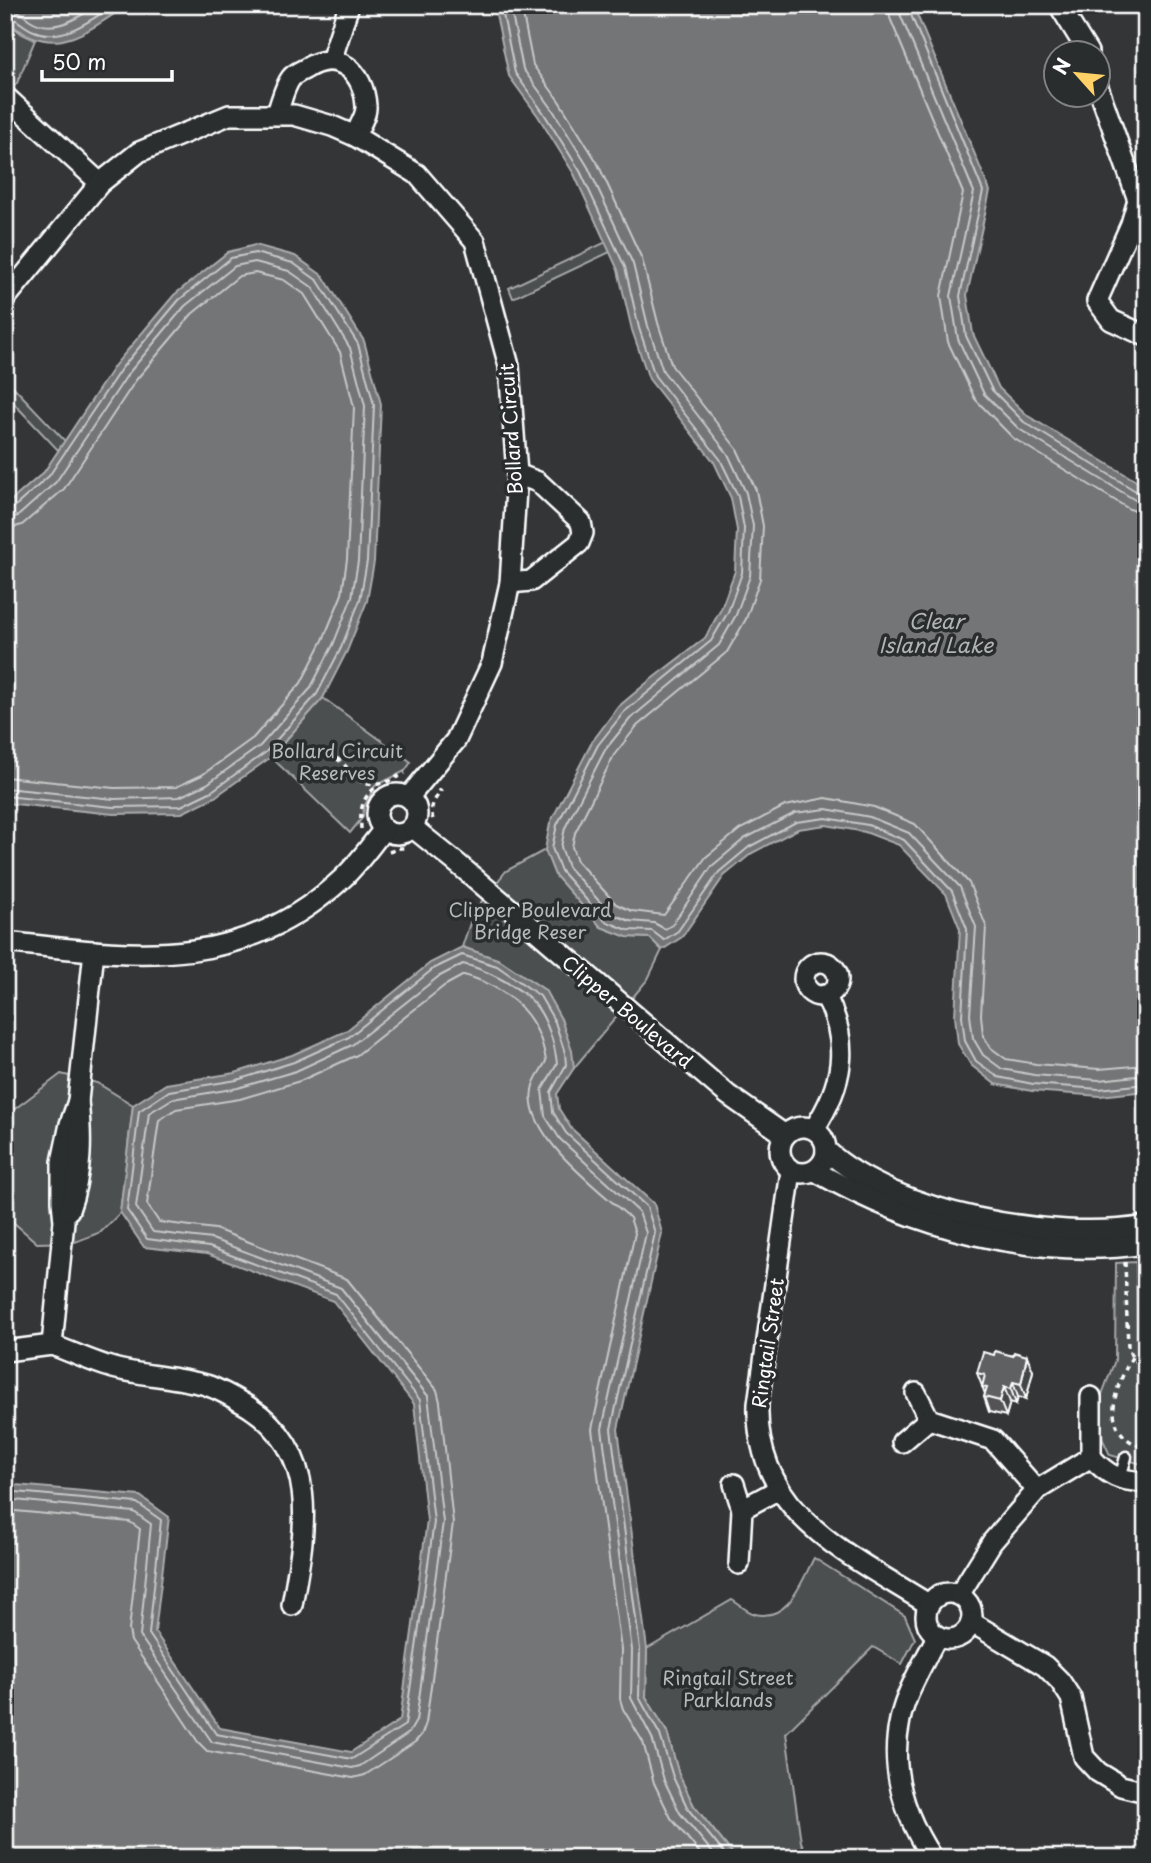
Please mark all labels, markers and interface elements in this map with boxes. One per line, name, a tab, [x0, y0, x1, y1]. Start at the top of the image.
scale bar	[42, 38, 172, 82]
north arrow	[1042, 38, 1112, 108]
text: 50 m	[52, 45, 106, 77]
text: N	[1045, 53, 1077, 79]
street label: Bollard Circuit	[491, 362, 529, 496]
water label: Clear Island Lake	[879, 604, 995, 660]
park label: Bollard Circuit Reserves	[271, 736, 403, 786]
park label: Clipper Boulevard Bridge Reser	[448, 895, 612, 945]
street label: Clipper Boulevard	[556, 948, 700, 1074]
street label: Ringtail Street	[744, 1276, 790, 1410]
park label: Ringtail Street Parklands	[662, 1663, 794, 1713]

